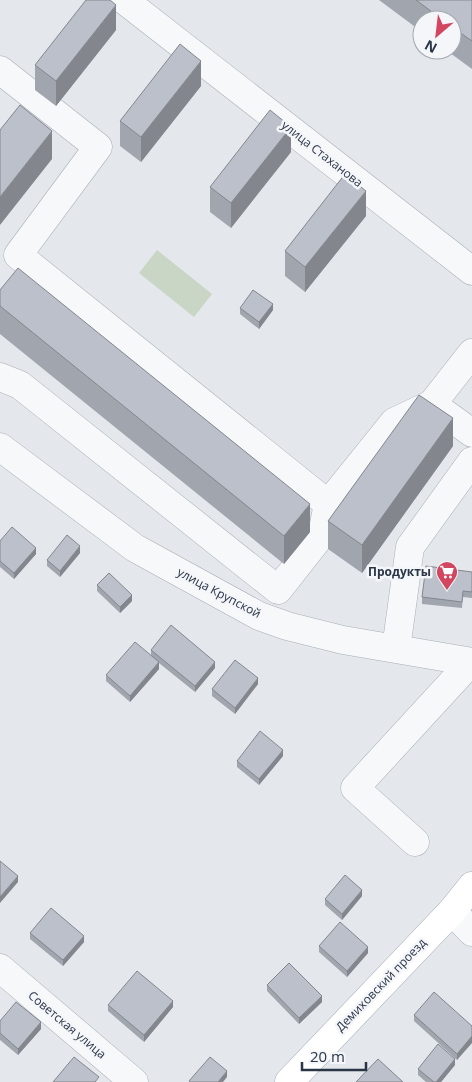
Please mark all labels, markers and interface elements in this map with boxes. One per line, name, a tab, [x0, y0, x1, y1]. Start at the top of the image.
north arrow	[412, 10, 462, 60]
text: N	[421, 36, 440, 58]
street label: улица Стаханова	[278, 116, 367, 191]
supermarket icon: Продукты	[435, 560, 459, 591]
street label: улица Крупской	[174, 563, 264, 622]
place label: Продукты	[368, 563, 431, 580]
street label: Демиховский проезд	[332, 934, 430, 1035]
street label: Советская улица	[25, 987, 110, 1062]
scale bar	[302, 1040, 366, 1072]
text: 20 m	[310, 1046, 345, 1066]

